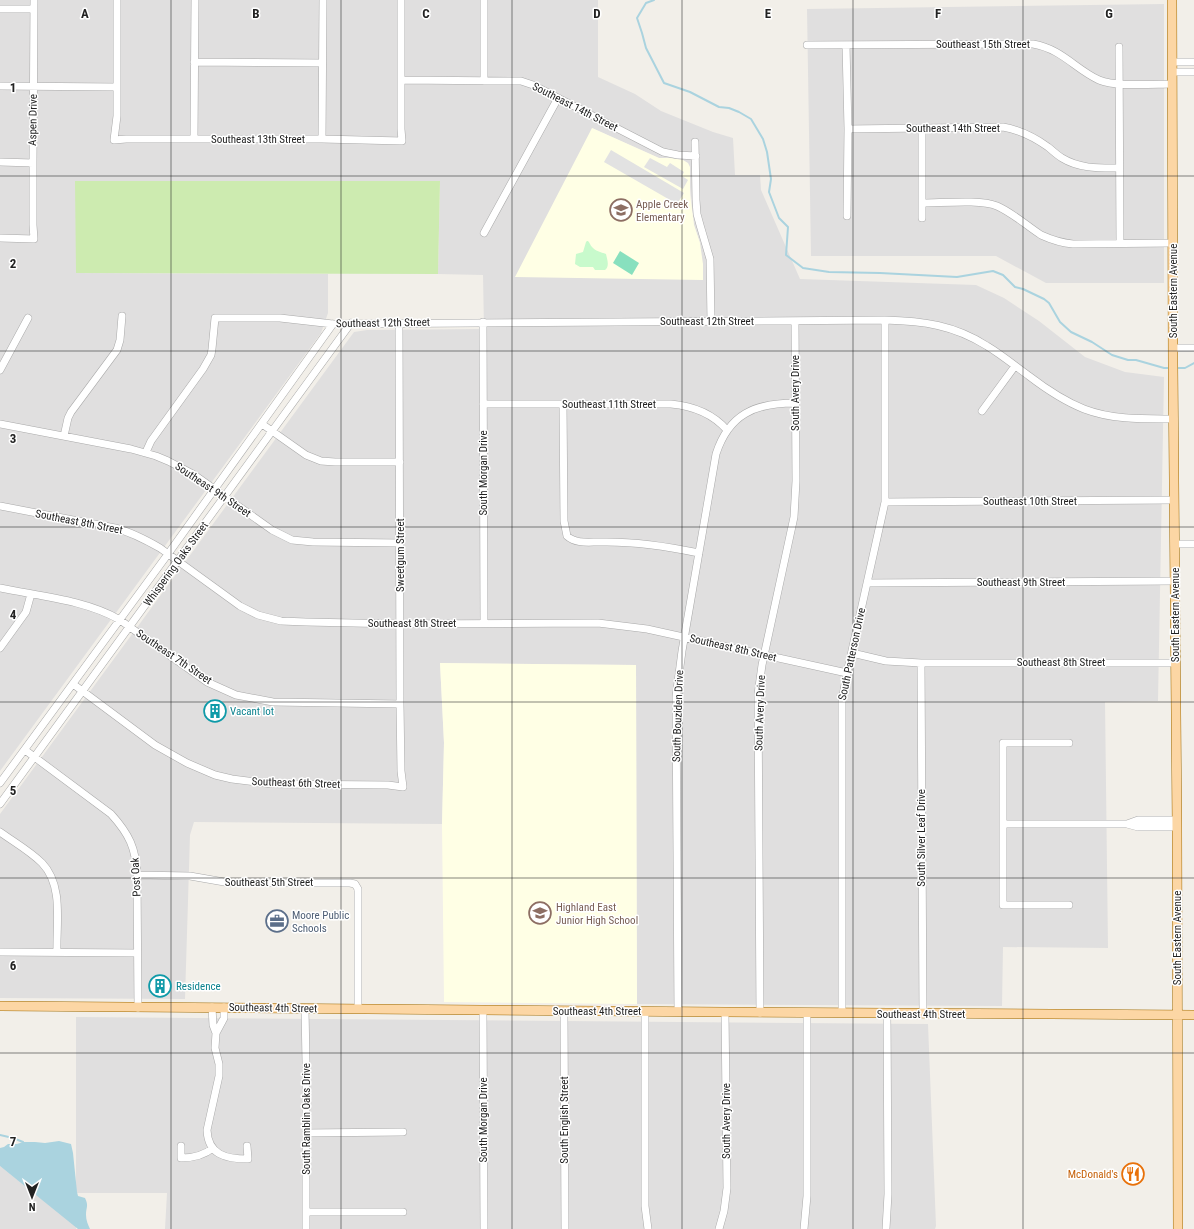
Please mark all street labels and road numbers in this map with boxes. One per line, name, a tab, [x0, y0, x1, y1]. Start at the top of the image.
street label: Southeast 15th Street	[936, 38, 1030, 51]
street label: Southeast 14th Street	[530, 80, 620, 134]
street label: Aspen Drive	[26, 94, 40, 146]
street label: Southeast 14th Street	[906, 122, 1000, 135]
street label: Southeast 13th Street	[211, 133, 305, 146]
street label: South Eastern Avenue	[1167, 244, 1180, 338]
street label: Southeast 12th Street	[660, 315, 754, 328]
street label: Southeast 12th Street	[336, 316, 430, 330]
street label: South Avery Drive	[789, 355, 802, 431]
street label: Southeast 11th Street	[562, 398, 656, 411]
street label: South Morgan Drive	[477, 430, 490, 516]
street label: Southeast 9th Street	[173, 460, 253, 520]
street label: Southeast 10th Street	[983, 495, 1077, 508]
street label: Southeast 8th Street	[34, 507, 124, 537]
street label: Sweetgum Street	[394, 518, 407, 592]
street label: Whispering Oaks Street	[141, 519, 211, 609]
street label: South Eastern Avenue	[1169, 568, 1182, 662]
street label: Southeast 9th Street	[977, 576, 1065, 589]
street label: South Patterson Drive	[836, 607, 868, 701]
street label: Southeast 8th Street	[368, 617, 456, 630]
street label: Southeast 7th Street	[134, 627, 214, 687]
street label: Southeast 8th Street	[688, 632, 778, 664]
street label: Southeast 8th Street	[1017, 656, 1105, 669]
street label: South Bouziden Drive	[670, 670, 686, 762]
street label: South Avery Drive	[752, 675, 768, 751]
street label: Southeast 6th Street	[251, 775, 341, 791]
street label: South Silver Leaf Drive	[915, 789, 928, 887]
street label: Post Oak	[128, 857, 144, 897]
street label: Southeast 5th Street	[225, 876, 313, 889]
street label: South Eastern Avenue	[1171, 891, 1184, 985]
street label: Southeast 4th Street	[229, 1001, 317, 1015]
street label: Southeast 4th Street	[553, 1005, 641, 1018]
street label: Southeast 4th Street	[877, 1008, 965, 1021]
street label: South Ramblin Oaks Drive	[300, 1063, 313, 1175]
street label: South English Street	[558, 1076, 571, 1164]
street label: South Morgan Drive	[477, 1077, 490, 1163]
street label: South Avery Drive	[720, 1083, 733, 1159]

